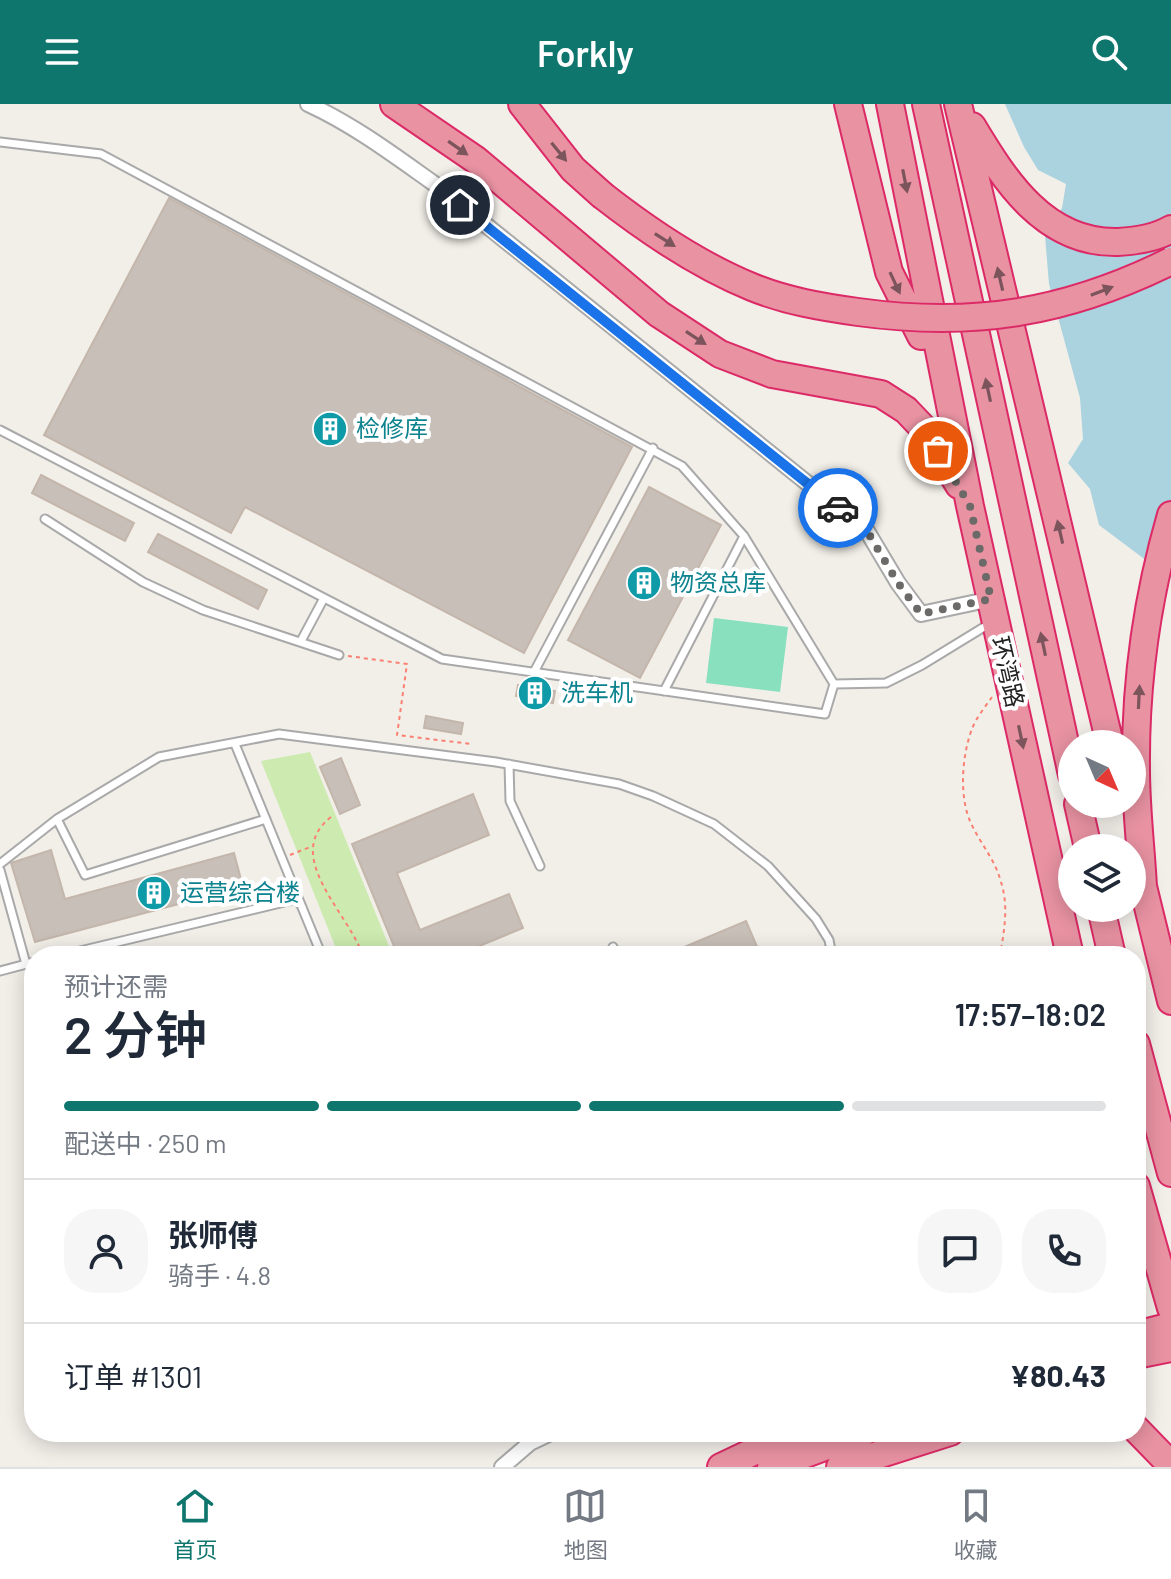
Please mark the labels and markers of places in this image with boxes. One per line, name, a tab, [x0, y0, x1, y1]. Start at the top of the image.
pin	[426, 171, 494, 239]
building icon: 检修库	[311, 410, 349, 448]
place label: 检修库	[356, 413, 428, 442]
pin	[904, 417, 972, 485]
building icon: 物资总库	[625, 564, 663, 602]
place label: 物资总库	[670, 567, 766, 596]
building icon: 洗车机	[516, 674, 554, 712]
place label: 洗车机	[561, 677, 633, 706]
building icon: 运营综合楼	[135, 874, 173, 912]
place label: 运营综合楼	[180, 877, 300, 906]

